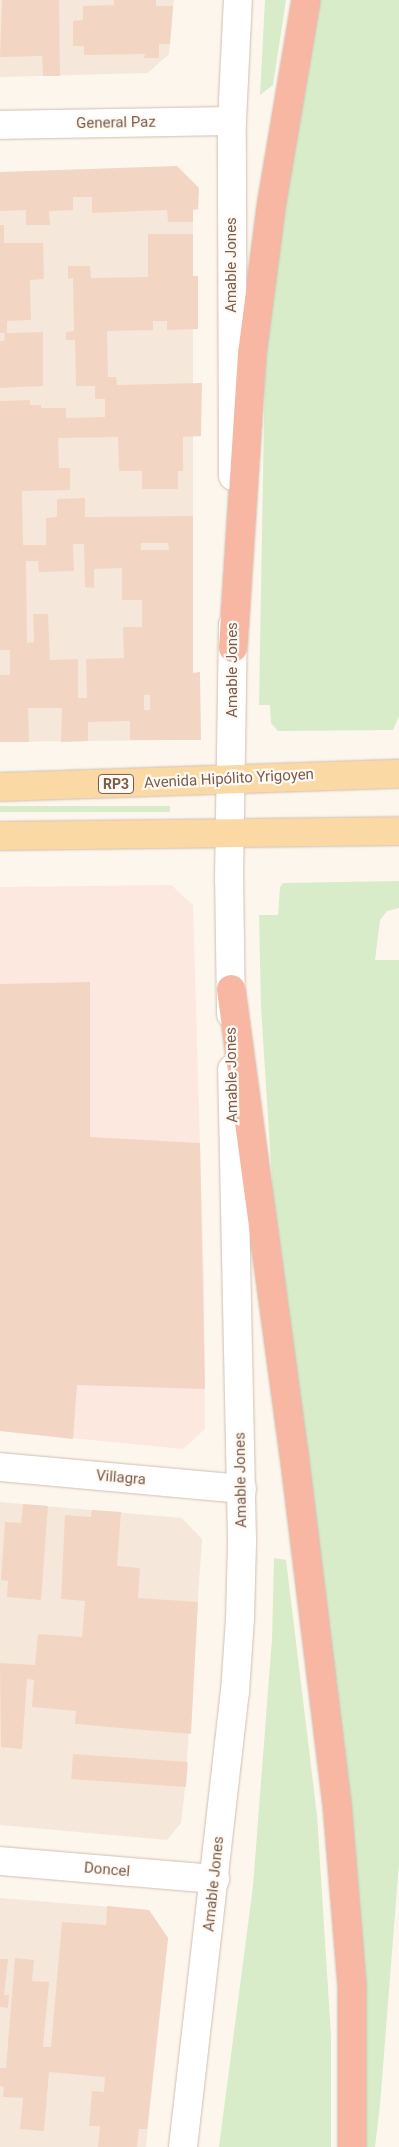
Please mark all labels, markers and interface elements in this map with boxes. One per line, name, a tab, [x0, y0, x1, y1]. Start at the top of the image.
street label: General Paz	[76, 113, 156, 133]
street label: Amable Jones	[223, 217, 241, 313]
street label: Amable Jones	[224, 622, 242, 718]
street label: Avenida Hipólito Yrigoyen	[144, 766, 314, 792]
road number: RP3	[97, 772, 135, 796]
street label: Amable Jones	[222, 1027, 242, 1123]
street label: Amable Jones	[231, 1432, 251, 1528]
street label: Villagra	[95, 1467, 147, 1489]
street label: Amable Jones	[200, 1835, 228, 1933]
street label: Doncel	[83, 1859, 131, 1881]

